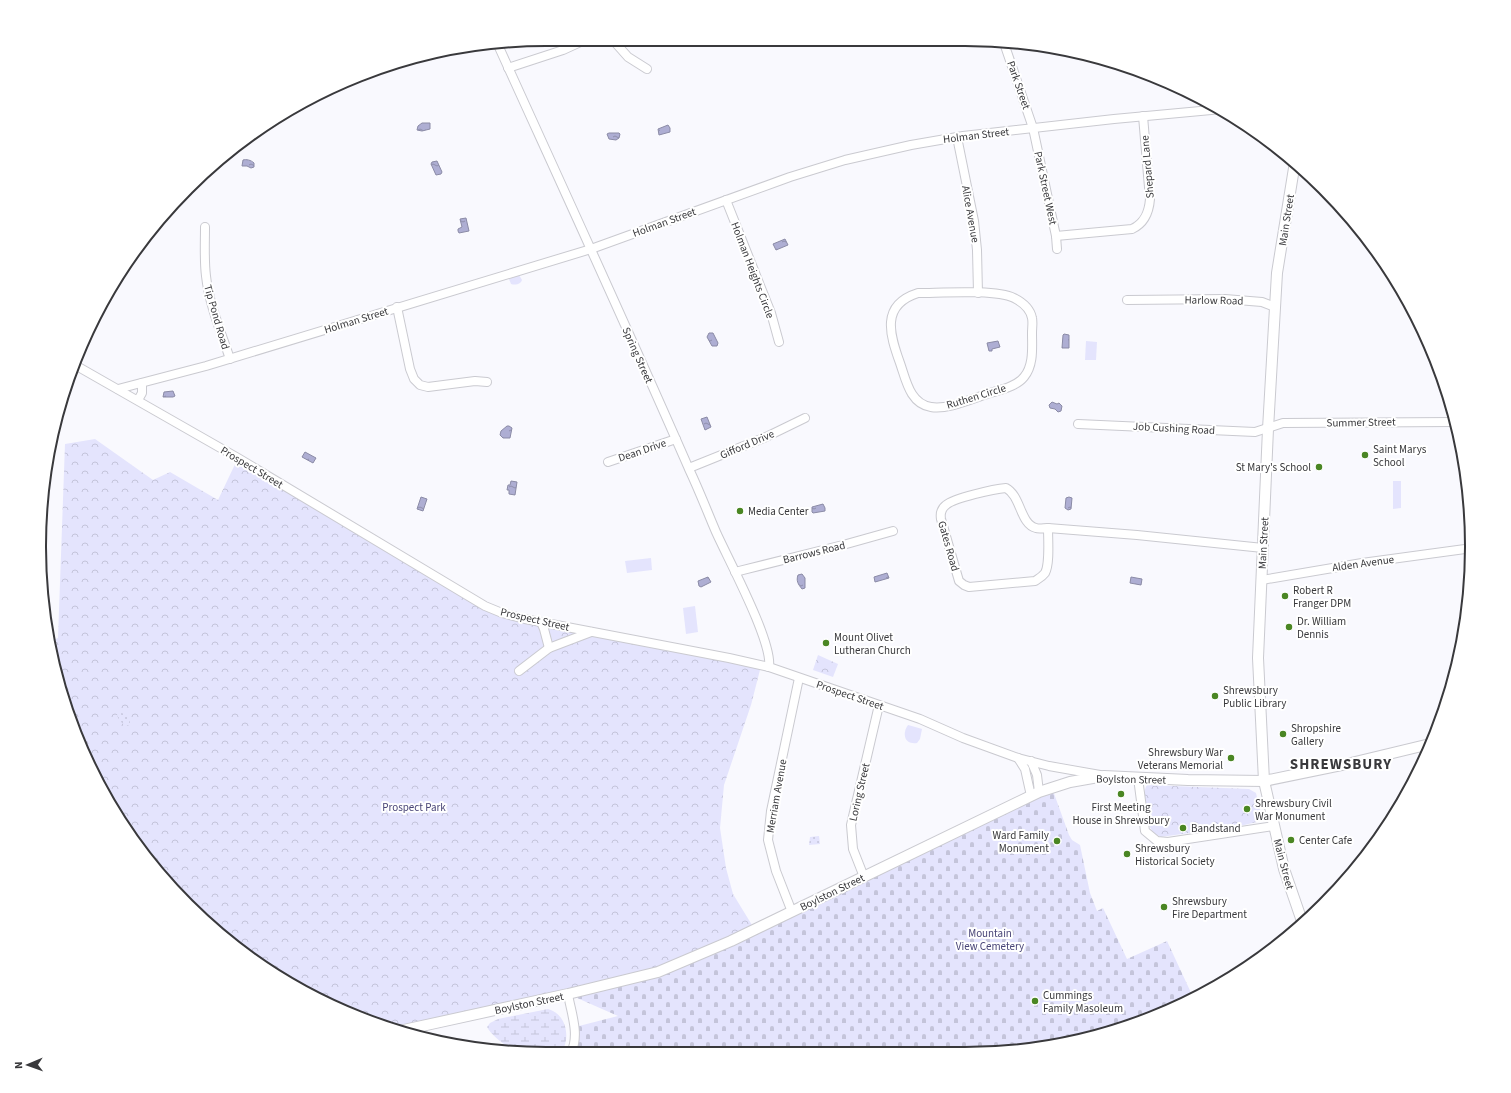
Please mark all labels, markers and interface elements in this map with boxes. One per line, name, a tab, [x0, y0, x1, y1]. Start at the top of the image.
street label: Park Street	[1003, 59, 1034, 112]
street label: Holman Street	[942, 124, 1010, 147]
street label: Shepard Lane	[1137, 134, 1158, 199]
street label: Park Street West	[1030, 150, 1061, 226]
street label: Alice Avenue	[958, 184, 983, 244]
street label: Main Street	[1275, 193, 1298, 247]
street label: Holman Street	[630, 204, 698, 241]
street label: Holman Heights Circle	[727, 220, 778, 321]
street label: Tip Pond Road	[200, 283, 233, 351]
street label: Harlow Road	[1184, 292, 1244, 309]
street label: Holman Street	[322, 304, 390, 337]
street label: Spring Street	[619, 325, 657, 386]
street label: Ruthen Circle	[945, 380, 1008, 413]
street label: Summer Street	[1326, 414, 1396, 431]
street label: Job Cushing Road	[1132, 419, 1215, 438]
street label: Gifford Drive	[718, 426, 777, 463]
street label: Dean Drive	[616, 435, 669, 466]
place label: Saint Marys School	[1373, 442, 1427, 470]
street label: Prospect Street	[218, 443, 286, 492]
marker: Saint Marys School	[1360, 450, 1370, 460]
place label: St Mary's School	[1236, 460, 1311, 475]
marker: St Mary's School	[1314, 462, 1324, 472]
place label: Media Center	[748, 504, 809, 519]
marker: Media Center	[735, 506, 745, 516]
street label: Main Street	[1255, 516, 1272, 569]
street label: Gates Road	[934, 519, 963, 573]
street label: Barrows Road	[781, 537, 847, 567]
street label: Alden Avenue	[1331, 552, 1396, 575]
place label: Robert R Franger DPM	[1293, 583, 1351, 611]
marker: Robert R Franger DPM	[1280, 591, 1290, 601]
street label: Prospect Street	[499, 604, 571, 635]
place label: Dr. William Dennis	[1297, 614, 1346, 642]
marker: Dr. William Dennis	[1284, 622, 1294, 632]
place label: Mount Olivet Lutheran Church	[834, 630, 911, 658]
marker: Mount Olivet Lutheran Church	[821, 638, 831, 648]
street label: Prospect Street	[814, 677, 886, 714]
place label: Shrewsbury Public Library	[1223, 683, 1287, 711]
marker: Shrewsbury Public Library	[1210, 691, 1220, 701]
place label: Shropshire Gallery	[1291, 721, 1342, 749]
marker: Shropshire Gallery	[1278, 729, 1288, 739]
place label: Shrewsbury War Veterans Memorial	[1138, 745, 1223, 773]
marker: Shrewsbury War Veterans Memorial	[1226, 753, 1236, 763]
district label: SHREWSBURY	[1290, 754, 1392, 775]
street label: Merriam Avenue	[763, 758, 790, 834]
street label: Loring Street	[846, 761, 873, 823]
street label: Boylston Street	[1096, 771, 1166, 788]
marker: First Meeting House in Shrewsbury	[1116, 789, 1126, 799]
place label: Shrewsbury Civil War Monument	[1255, 796, 1332, 824]
park label: Prospect Park	[382, 800, 446, 815]
place label: First Meeting House in Shrewsbury	[1072, 800, 1170, 828]
marker: Shrewsbury Civil War Monument	[1242, 804, 1252, 814]
place label: Bandstand	[1191, 821, 1241, 836]
marker: Bandstand	[1178, 823, 1188, 833]
place label: Ward Family Monument	[993, 828, 1049, 856]
place label: Center Cafe	[1299, 833, 1353, 848]
marker: Center Cafe	[1286, 835, 1296, 845]
marker: Ward Family Monument	[1052, 836, 1062, 846]
street label: Main Street	[1270, 837, 1298, 891]
place label: Shrewsbury Historical Society	[1135, 841, 1215, 869]
marker: Shrewsbury Historical Society	[1122, 849, 1132, 859]
street label: Boylston Street	[797, 870, 867, 915]
place label: Shrewsbury Fire Department	[1172, 894, 1247, 922]
marker: Shrewsbury Fire Department	[1159, 902, 1169, 912]
park label: Mountain View Cemetery	[956, 926, 1024, 954]
place label: Cummings Family Masoleum	[1043, 988, 1123, 1016]
street label: Boylston Street	[493, 989, 565, 1018]
marker: Cummings Family Masoleum	[1030, 996, 1040, 1006]
north arrow	[8, 1045, 48, 1085]
text: N	[11, 1061, 26, 1069]

